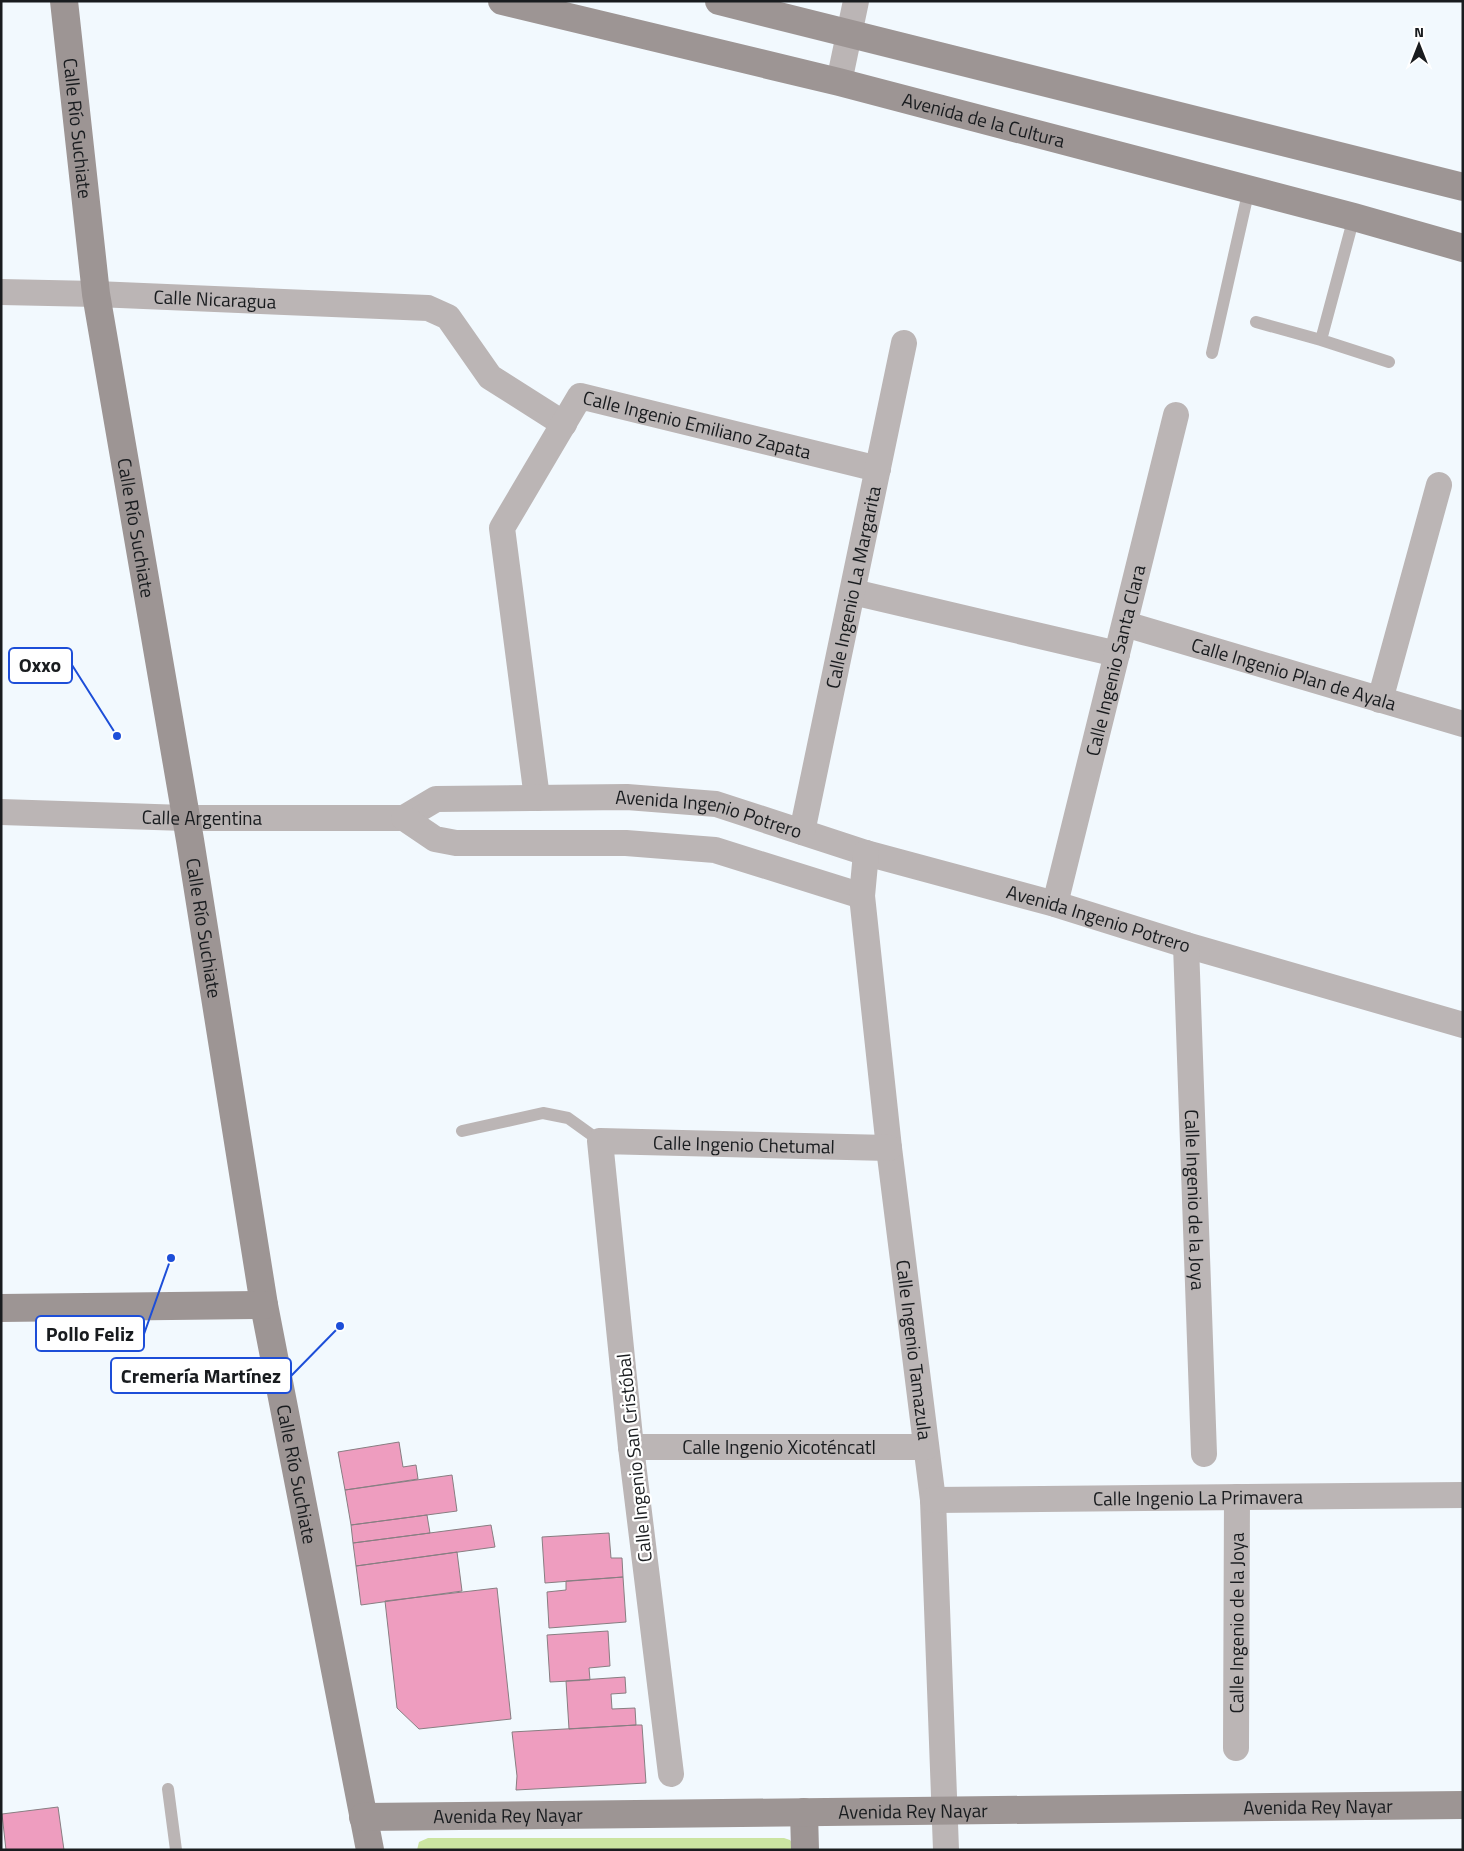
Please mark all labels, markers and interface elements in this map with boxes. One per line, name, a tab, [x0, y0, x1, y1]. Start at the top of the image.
north arrow	[1394, 20, 1444, 70]
text: N	[1414, 21, 1424, 42]
street label: Calle Río Suchiate	[56, 56, 100, 200]
street label: Avenida de la Cultura	[899, 84, 1069, 155]
street label: Calle Nicaragua	[153, 281, 277, 316]
street label: Calle Ingenio Emiliano Zapata	[580, 382, 815, 466]
street label: Calle Río Suchiate	[110, 456, 163, 600]
street label: Calle Ingenio La Margarita	[817, 483, 888, 691]
street label: Calle Ingenio Santa Clara	[1077, 561, 1153, 759]
street label: Calle Ingenio Plan de Ayala	[1188, 629, 1400, 718]
callout: Oxxo	[9, 648, 72, 683]
text: Oxxo	[19, 649, 61, 680]
street label: Avenida Ingenio Potrero	[615, 782, 806, 845]
street label: Calle Argentina	[141, 802, 263, 832]
street label: Calle Río Suchiate	[179, 856, 230, 1000]
street label: Avenida Ingenio Potrero	[1003, 877, 1194, 960]
street label: Calle Ingenio de la Joya	[1178, 1109, 1213, 1291]
street label: Calle Ingenio Chetumal	[653, 1127, 835, 1161]
street label: Calle Ingenio Tamazula	[889, 1258, 940, 1442]
callout: Pollo Feliz	[36, 1316, 144, 1351]
text: Pollo Feliz	[46, 1318, 134, 1349]
street label: Calle Ingenio San Cristóbal	[608, 1352, 659, 1564]
callout: Cremería Martínez	[111, 1358, 291, 1393]
text: Cremería Martínez	[121, 1360, 281, 1391]
street label: Calle Río Suchiate	[270, 1402, 325, 1546]
street label: Calle Ingenio Xicoténcatl	[682, 1432, 876, 1461]
street label: Calle Ingenio La Primavera	[1093, 1482, 1304, 1512]
street label: Calle Ingenio de la Joya	[1221, 1532, 1251, 1714]
street label: Avenida Rey Nayar	[1243, 1791, 1393, 1821]
street label: Avenida Rey Nayar	[838, 1795, 988, 1826]
street label: Avenida Rey Nayar	[433, 1800, 583, 1830]

